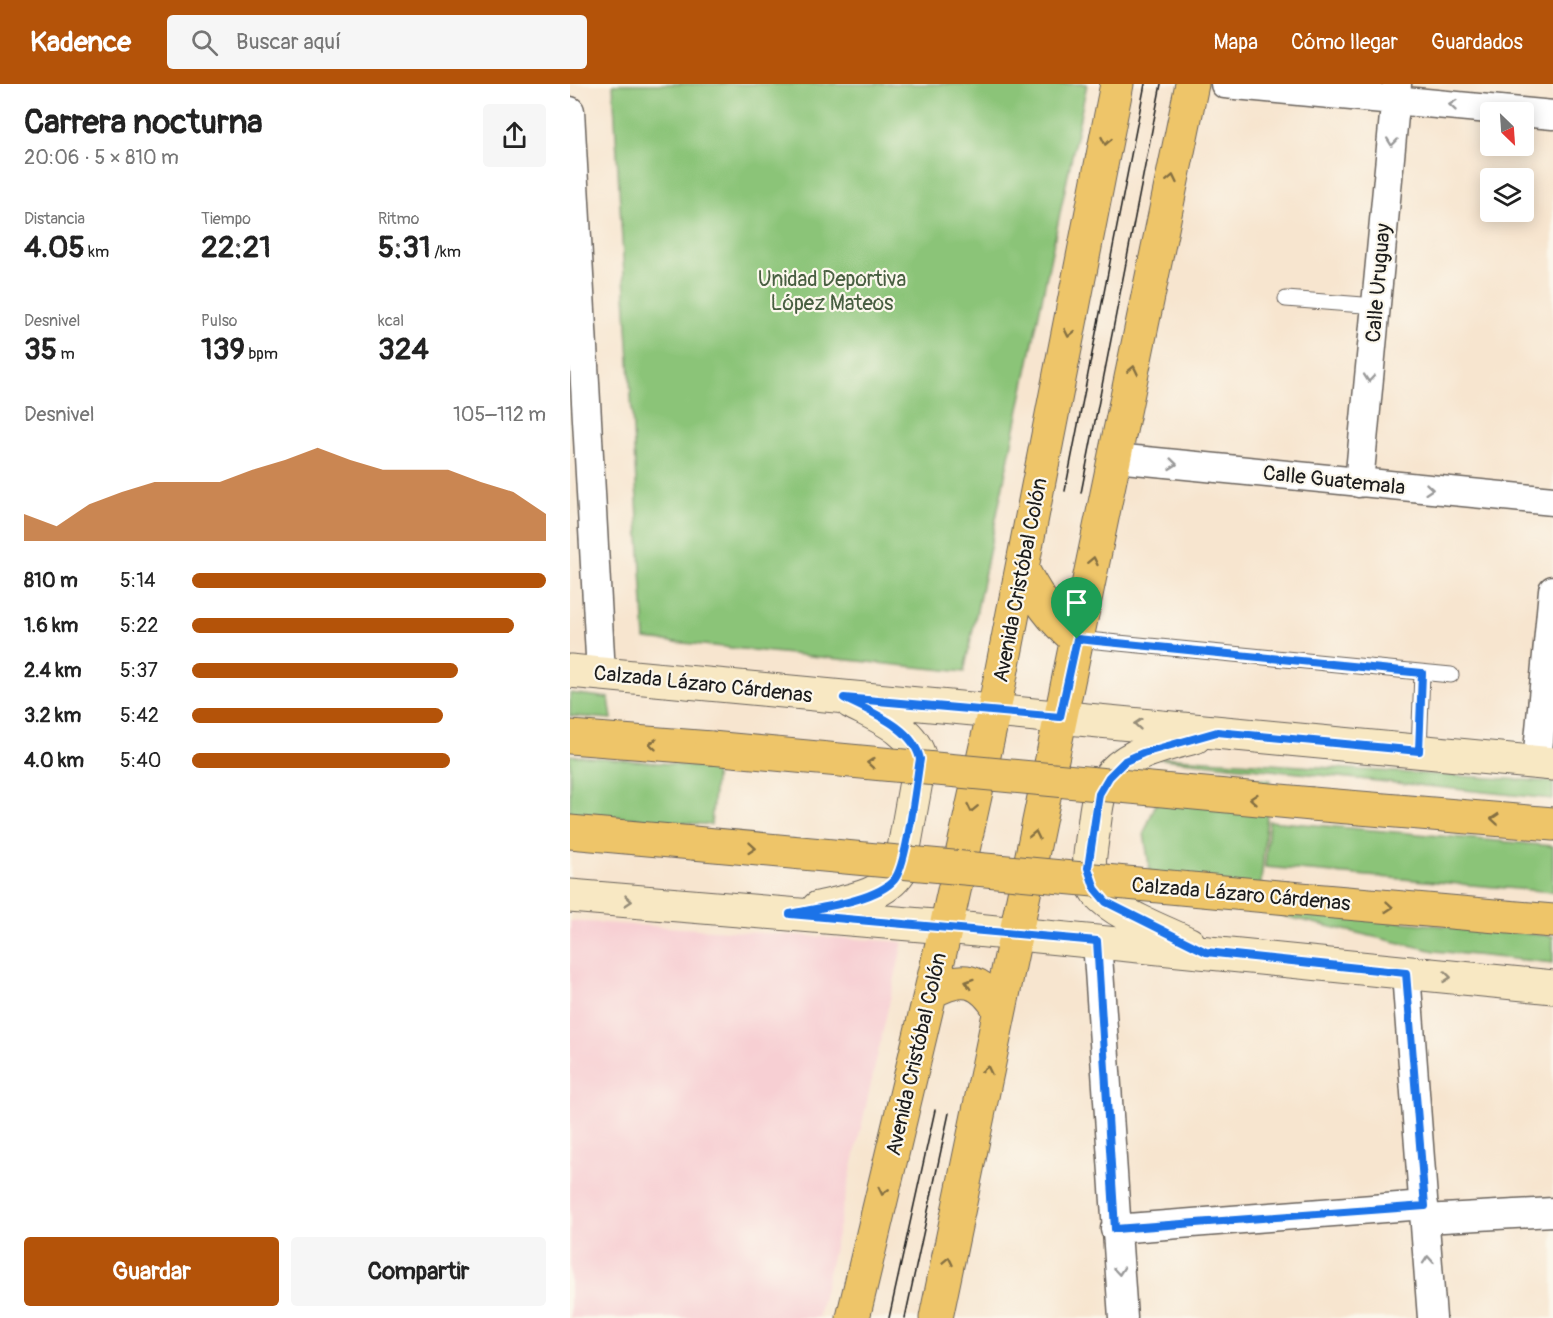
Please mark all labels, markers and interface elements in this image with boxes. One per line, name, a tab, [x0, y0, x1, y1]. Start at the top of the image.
search box	[167, 15, 587, 69]
text: Kadence	[30, 25, 131, 60]
icon: search	[188, 26, 221, 59]
text: Buscar aquí	[236, 28, 341, 56]
text: Mapa	[1213, 29, 1258, 56]
text: Cómo llegar	[1291, 29, 1398, 56]
text: Guardados	[1431, 29, 1523, 56]
one-way arrow	[1448, 99, 1457, 112]
text: Carrera nocturna	[24, 102, 263, 143]
north arrow	[1480, 102, 1534, 156]
map controls	[1480, 102, 1534, 222]
button: share	[483, 104, 546, 167]
one-way arrow	[1100, 136, 1113, 146]
one-way arrow	[1386, 138, 1399, 147]
text: 20:06 · 5 × 810 m	[24, 145, 179, 170]
button: layers	[1480, 168, 1534, 222]
one-way arrow	[1165, 174, 1178, 184]
text: Distancia	[24, 209, 85, 229]
text: Tiempo	[201, 209, 251, 229]
text: Ritmo	[378, 209, 419, 229]
street label: Calle Uruguay	[1360, 222, 1397, 344]
text: 4.05	[24, 229, 85, 266]
text: 22:21	[201, 229, 271, 266]
text: 5:31	[378, 229, 431, 266]
text: km	[85, 242, 109, 262]
text: /km	[431, 242, 461, 262]
park label: Unidad Deportiva López Mateos	[758, 266, 906, 317]
text: Desnivel	[24, 311, 80, 331]
text: Pulso	[201, 311, 237, 331]
text: kcal	[378, 311, 404, 331]
one-way arrow	[1063, 328, 1076, 338]
text: 35	[24, 331, 57, 368]
text: 139	[201, 331, 245, 368]
text: 324	[378, 331, 429, 368]
text: m	[57, 344, 75, 364]
text: bpm	[245, 344, 278, 364]
one-way arrow	[1126, 365, 1139, 375]
one-way arrow	[1363, 374, 1376, 383]
text: Desnivel	[24, 402, 94, 427]
text: 105–112 m	[453, 402, 546, 427]
one-way arrow	[1168, 457, 1177, 470]
street label: Calle Guatemala	[1261, 460, 1406, 501]
street label: Avenida Cristóbal Colón	[987, 476, 1054, 685]
one-way arrow	[1425, 482, 1434, 495]
one-way arrow	[1086, 556, 1099, 566]
text: 810 m	[24, 568, 78, 593]
text: 5:14	[120, 568, 156, 593]
pin	[1051, 577, 1102, 639]
icon: arrive	[1060, 586, 1093, 619]
text: 1.6 km	[24, 613, 78, 638]
text: 5:22	[120, 613, 159, 638]
text: 2.4 km	[24, 658, 82, 683]
text: 5:37	[120, 658, 158, 683]
street label: Calzada Lázaro Cárdenas	[592, 660, 814, 709]
text: 3.2 km	[24, 703, 81, 728]
text: 5:42	[120, 703, 159, 728]
one-way arrow	[1133, 718, 1143, 731]
one-way arrow	[648, 737, 657, 750]
text: 4.0 km	[24, 748, 84, 773]
text: 5:40	[120, 748, 161, 773]
one-way arrow	[867, 757, 876, 770]
one-way arrow	[1249, 793, 1258, 806]
one-way arrow	[967, 803, 980, 813]
one-way arrow	[1490, 813, 1499, 826]
one-way arrow	[1028, 830, 1041, 840]
one-way arrow	[747, 841, 756, 854]
street label: Calzada Lázaro Cárdenas	[1130, 871, 1352, 918]
one-way arrow	[624, 894, 633, 907]
one-way arrow	[1385, 900, 1394, 913]
street label: Avenida Cristóbal Colón	[880, 950, 953, 1158]
one-way arrow	[1443, 970, 1452, 983]
one-way arrow	[964, 978, 975, 991]
one-way arrow	[979, 1065, 992, 1075]
one-way arrow	[877, 1186, 890, 1196]
button: Guardar	[24, 1237, 279, 1306]
button: Compartir	[291, 1237, 546, 1306]
one-way arrow	[1422, 1255, 1435, 1264]
one-way arrow	[941, 1256, 954, 1266]
one-way arrow	[1112, 1267, 1125, 1276]

